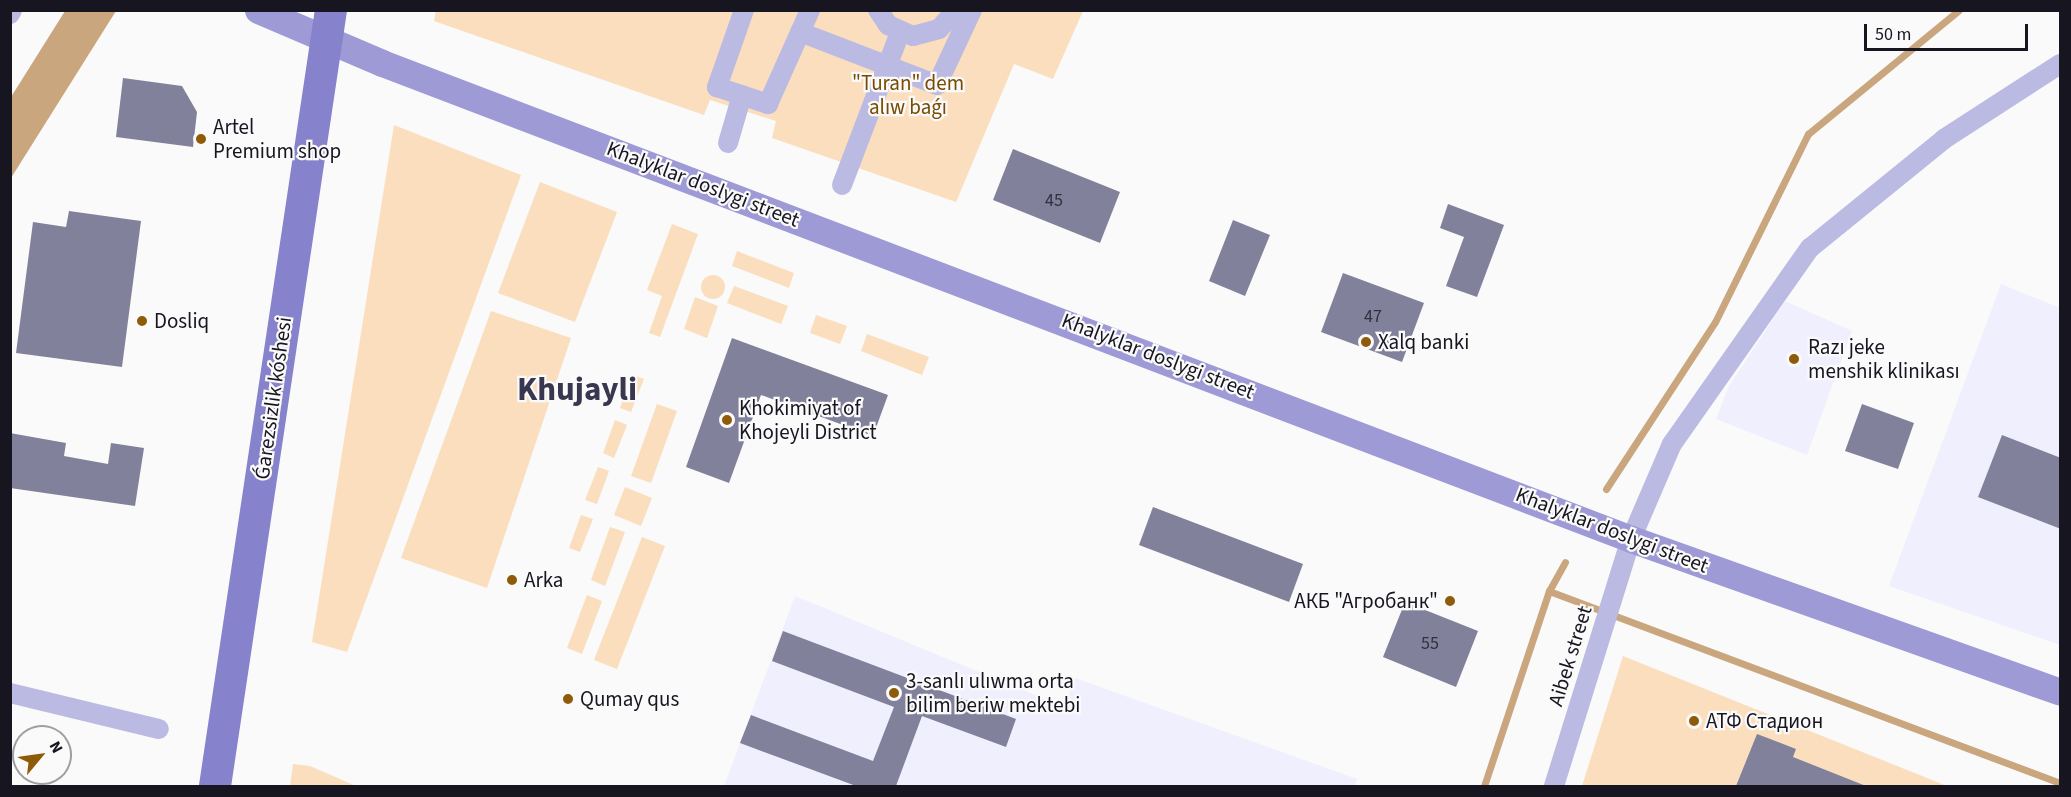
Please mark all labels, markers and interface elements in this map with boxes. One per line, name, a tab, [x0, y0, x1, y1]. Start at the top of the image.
scale bar	[1867, 12, 2030, 50]
text: 50 m	[1875, 22, 1911, 47]
park label: "Turan" dem alıw baǵı	[852, 70, 964, 120]
place label: Artel Premium shop	[213, 114, 341, 164]
marker: Artel Premium shop	[194, 132, 208, 146]
street label: Khalyklar doslygi street	[603, 136, 803, 232]
house number: 45	[1045, 190, 1063, 212]
house number: 47	[1364, 306, 1382, 328]
place label: Dosliq	[154, 308, 209, 334]
street label: Khalyklar doslygi street	[1058, 308, 1258, 404]
marker: Dosliq	[135, 314, 149, 328]
street label: Ǵarezsizlik kóshesi	[249, 315, 297, 481]
place label: Xalq banki	[1378, 329, 1469, 355]
place label: Razı jeke menshik klinikası	[1808, 334, 1960, 384]
marker: Xalq banki	[1359, 335, 1373, 349]
marker: Razı jeke menshik klinikası	[1785, 350, 1803, 368]
district label: Khujayli	[517, 370, 637, 410]
place label: Khokimiyat of Khojeyli District	[739, 395, 877, 445]
marker: Khokimiyat of Khojeyli District	[720, 413, 734, 427]
street label: Khalyklar doslygi street	[1512, 482, 1712, 578]
place label: Arka	[524, 567, 563, 593]
marker: Arka	[505, 573, 519, 587]
place label: АКБ "Агробанк"	[1294, 588, 1438, 614]
marker: АКБ "Агробанк"	[1443, 594, 1457, 608]
street label: Aibek street	[1543, 603, 1597, 709]
house number: 55	[1421, 633, 1439, 655]
place label: 3-sanlı ulıwma orta bilim beriw mektebi	[906, 668, 1080, 718]
place label: Qumay qus	[580, 686, 679, 712]
marker: 3-sanlı ulıwma orta bilim beriw mektebi	[887, 686, 901, 700]
marker: Qumay qus	[561, 692, 575, 706]
place label: АТФ Стадион	[1706, 708, 1823, 734]
marker: АТФ Стадион	[1687, 714, 1701, 728]
north arrow	[12, 725, 72, 785]
text: N	[44, 737, 68, 757]

